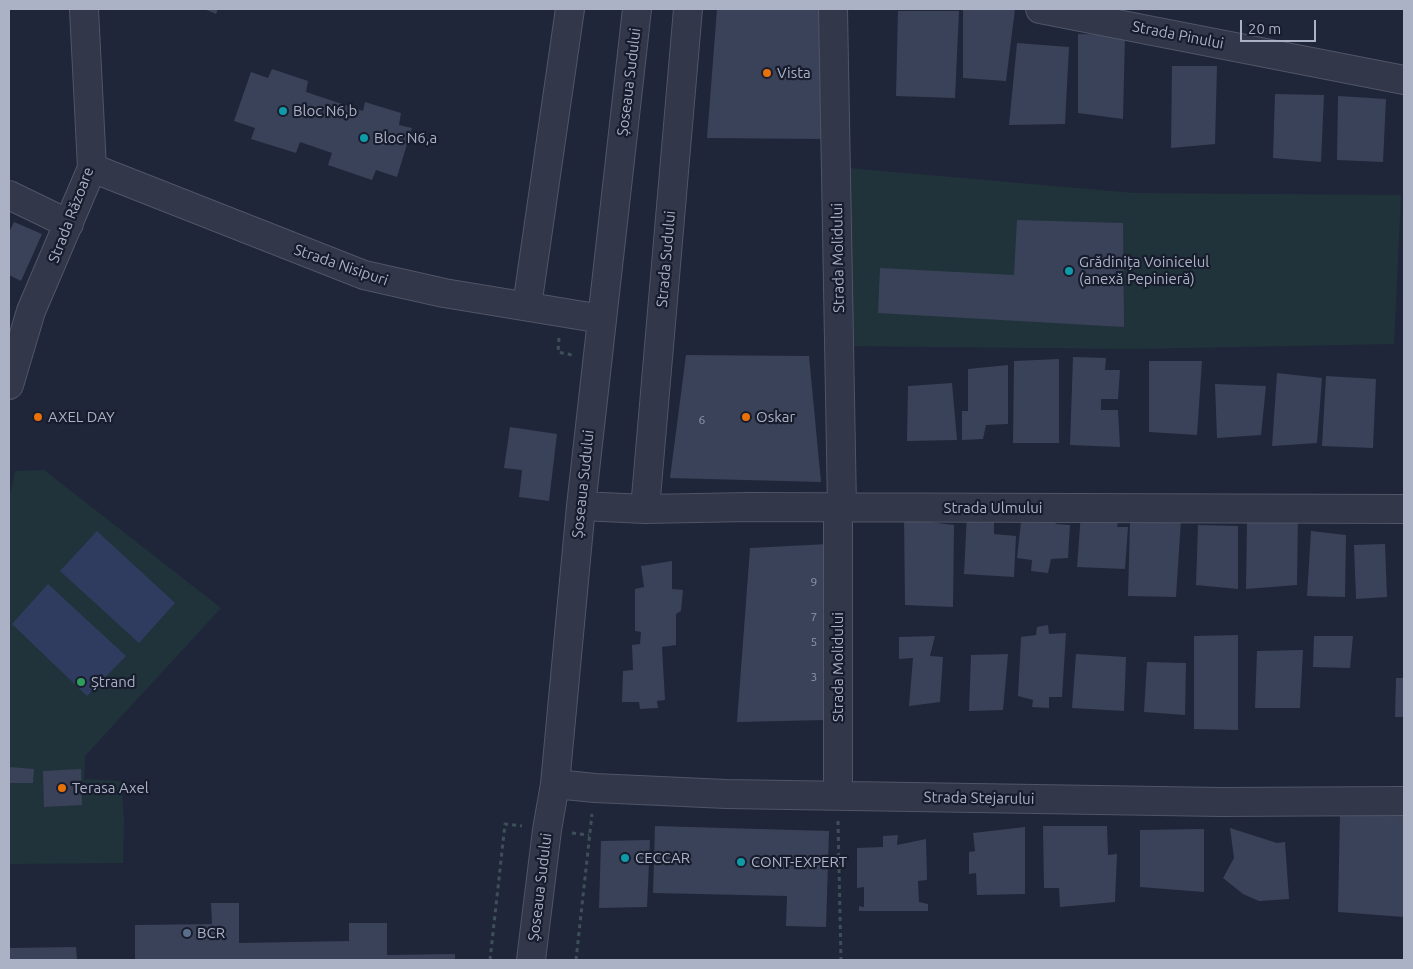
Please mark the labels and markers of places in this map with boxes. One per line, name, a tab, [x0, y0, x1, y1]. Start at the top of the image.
place label: Vista	[777, 64, 811, 82]
marker: Vista	[761, 67, 773, 79]
place label: Bloc N6,b	[293, 102, 357, 120]
marker: Bloc N6,b	[277, 105, 289, 117]
place label: Bloc N6,a	[374, 129, 437, 147]
marker: Bloc N6,a	[358, 132, 370, 144]
place label: Grădinița Voinicelul (anexă Pepinieră)	[1079, 253, 1209, 288]
marker: Grădinița Voinicelul (anexă Pepinieră)	[1063, 265, 1075, 277]
place label: AXEL DAY	[48, 408, 115, 426]
place label: Oskar	[756, 408, 795, 426]
marker: AXEL DAY	[32, 411, 44, 423]
marker: Oskar	[740, 411, 752, 423]
place label: Ștrand	[91, 673, 135, 691]
marker: Ștrand	[75, 676, 87, 688]
place label: Terasa Axel	[72, 779, 149, 797]
marker: Terasa Axel	[56, 782, 68, 794]
place label: CECCAR	[635, 849, 690, 867]
marker: CECCAR	[619, 852, 631, 864]
place label: CONT-EXPERT	[751, 853, 847, 871]
marker: CONT-EXPERT	[735, 856, 747, 868]
place label: BCR	[197, 924, 225, 942]
marker: BCR	[181, 927, 193, 939]

